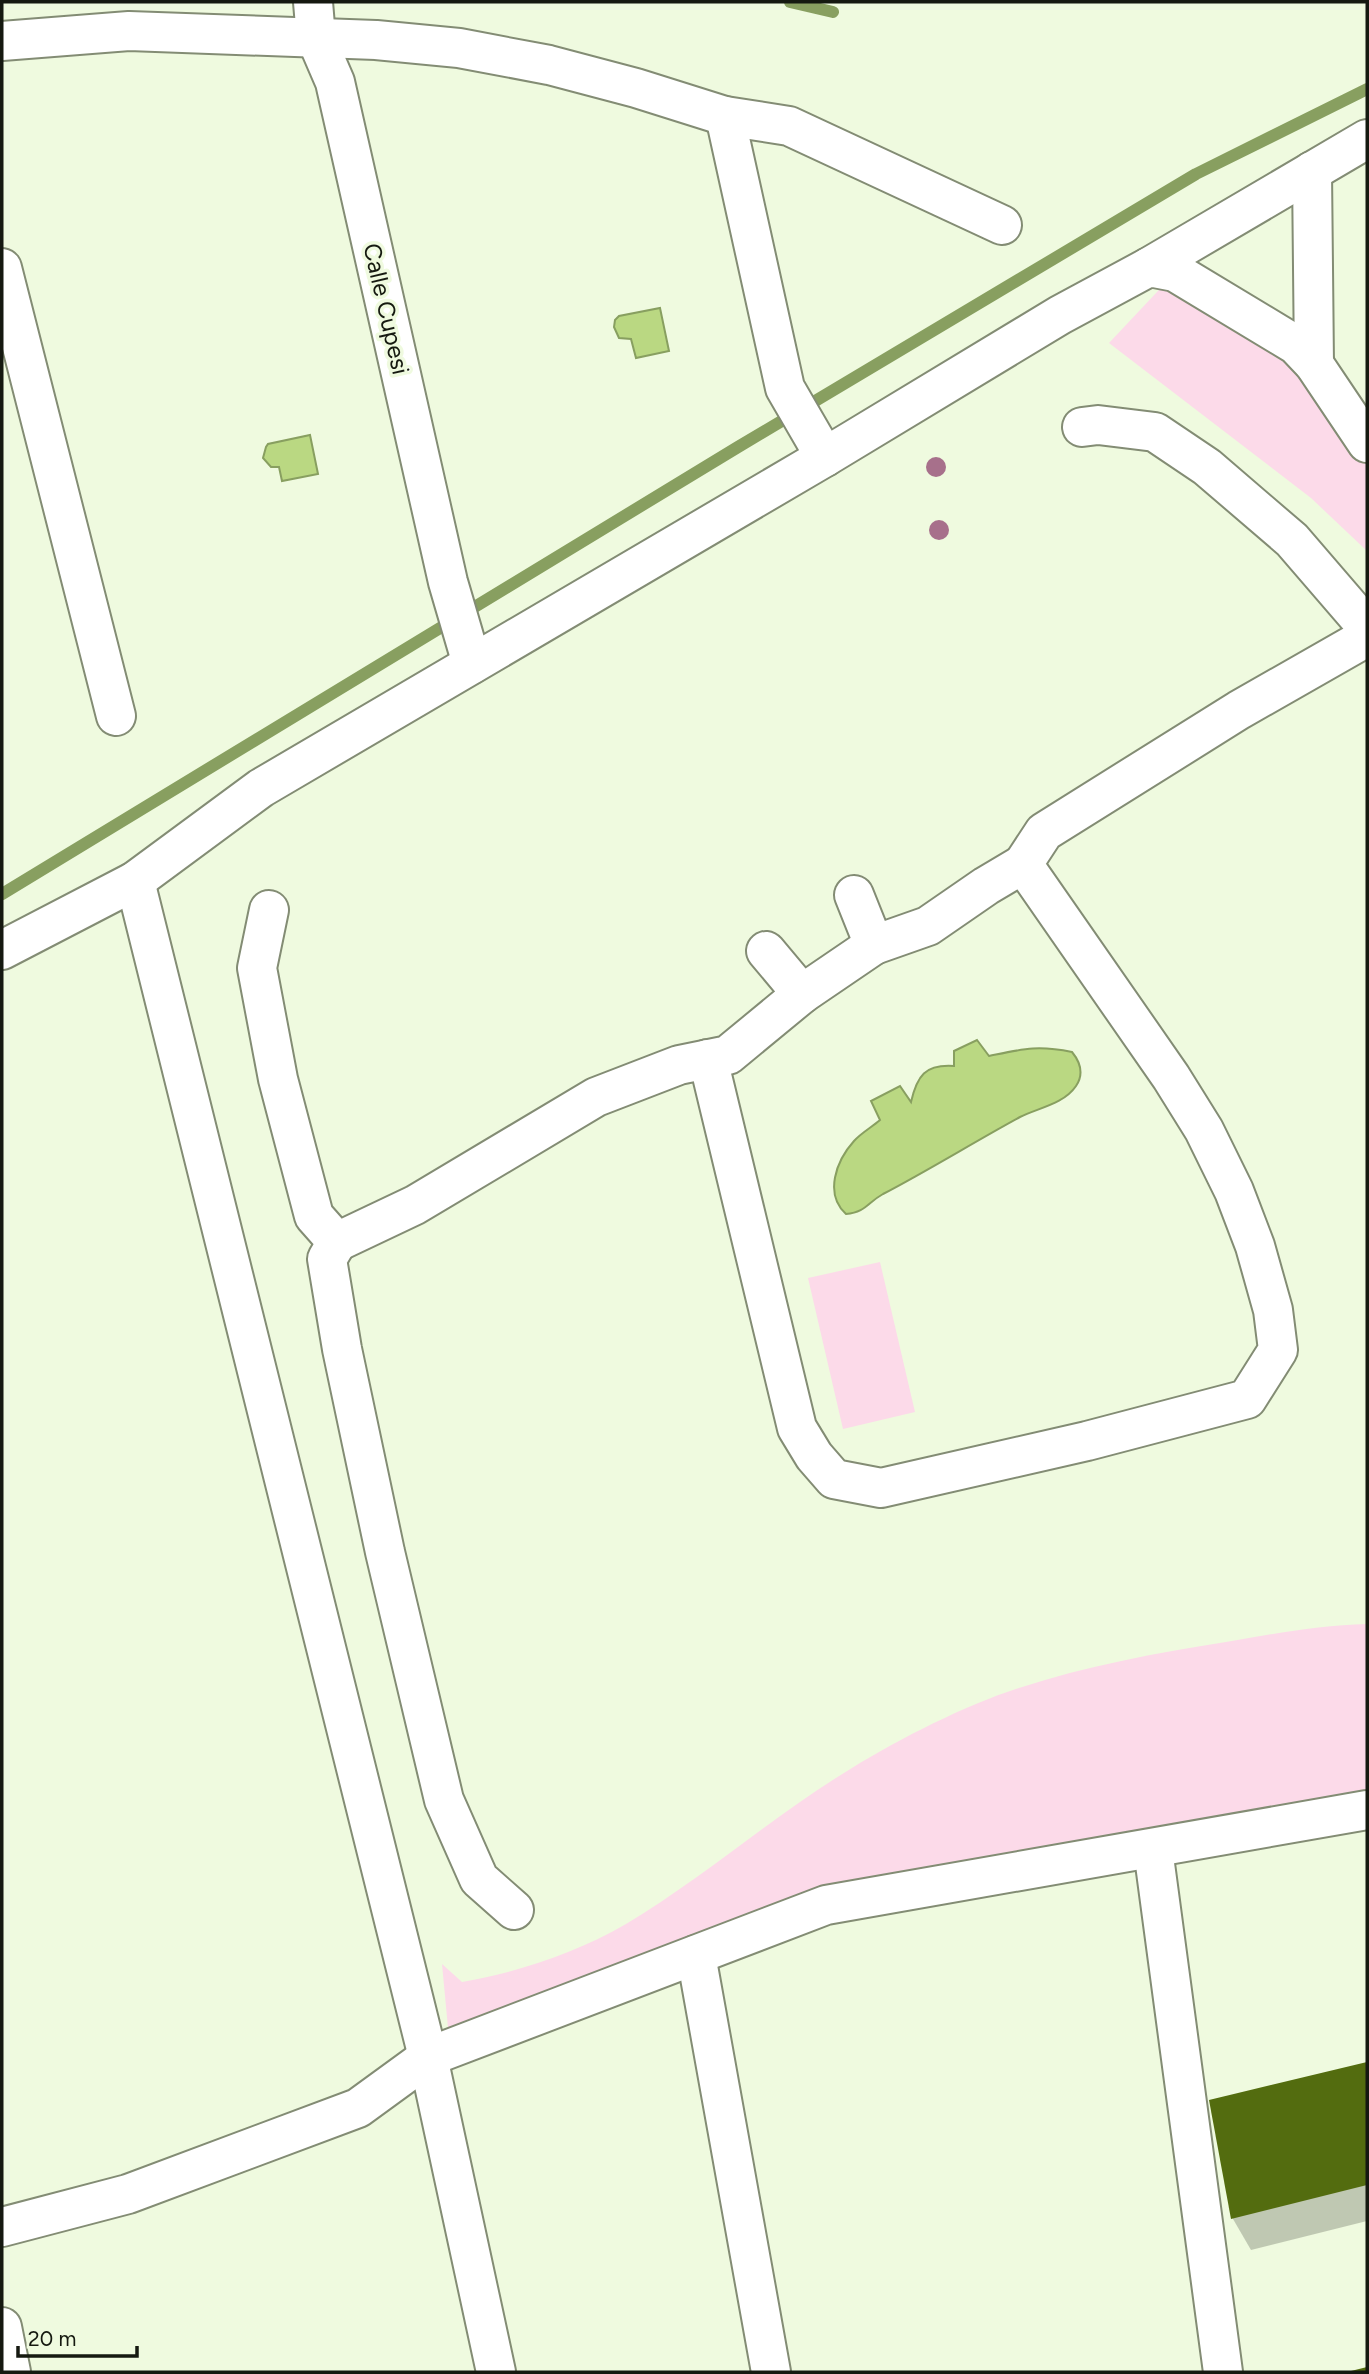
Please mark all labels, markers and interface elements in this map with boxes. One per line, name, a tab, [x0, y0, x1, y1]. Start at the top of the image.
street label: Calle Cupesi	[357, 240, 416, 377]
scale bar	[18, 2314, 136, 2358]
text: 20 m	[28, 2326, 76, 2351]

